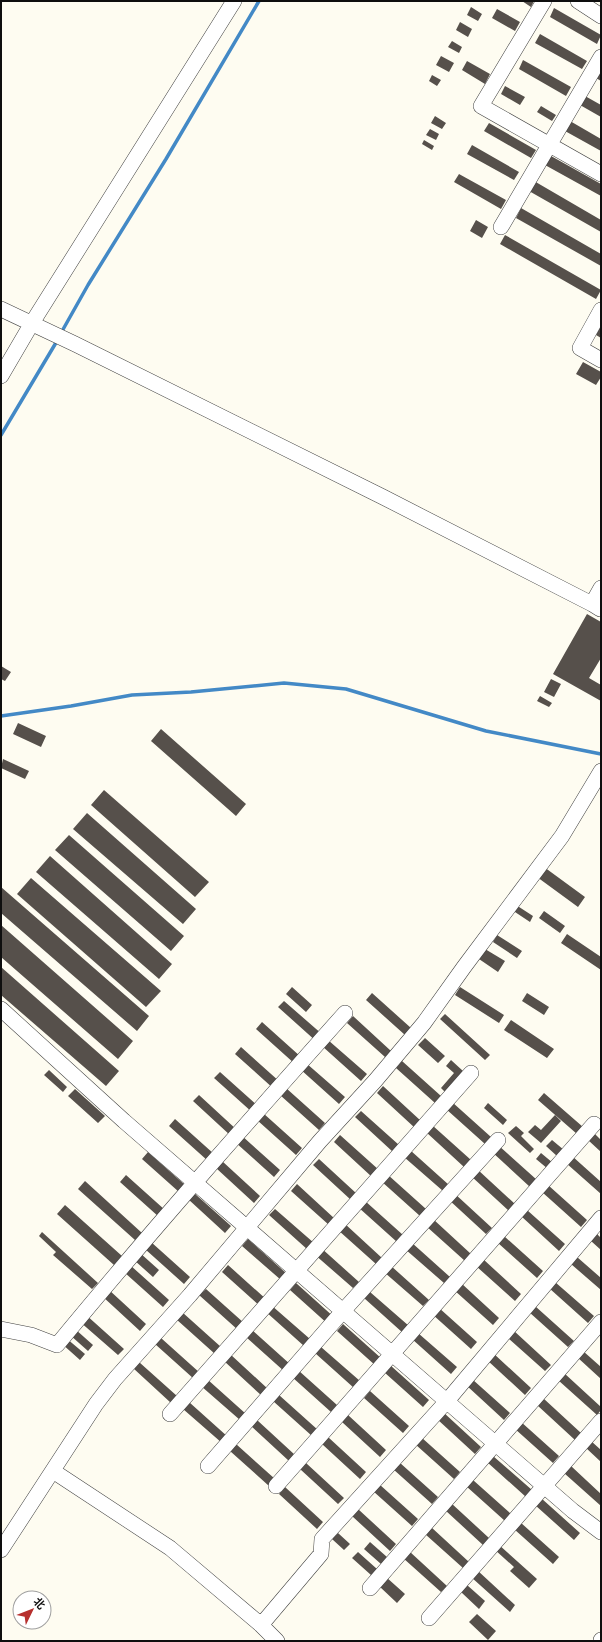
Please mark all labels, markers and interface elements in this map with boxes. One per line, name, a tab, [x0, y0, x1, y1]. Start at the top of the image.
north arrow	[12, 1590, 52, 1630]
text: 北	[30, 1593, 50, 1612]

